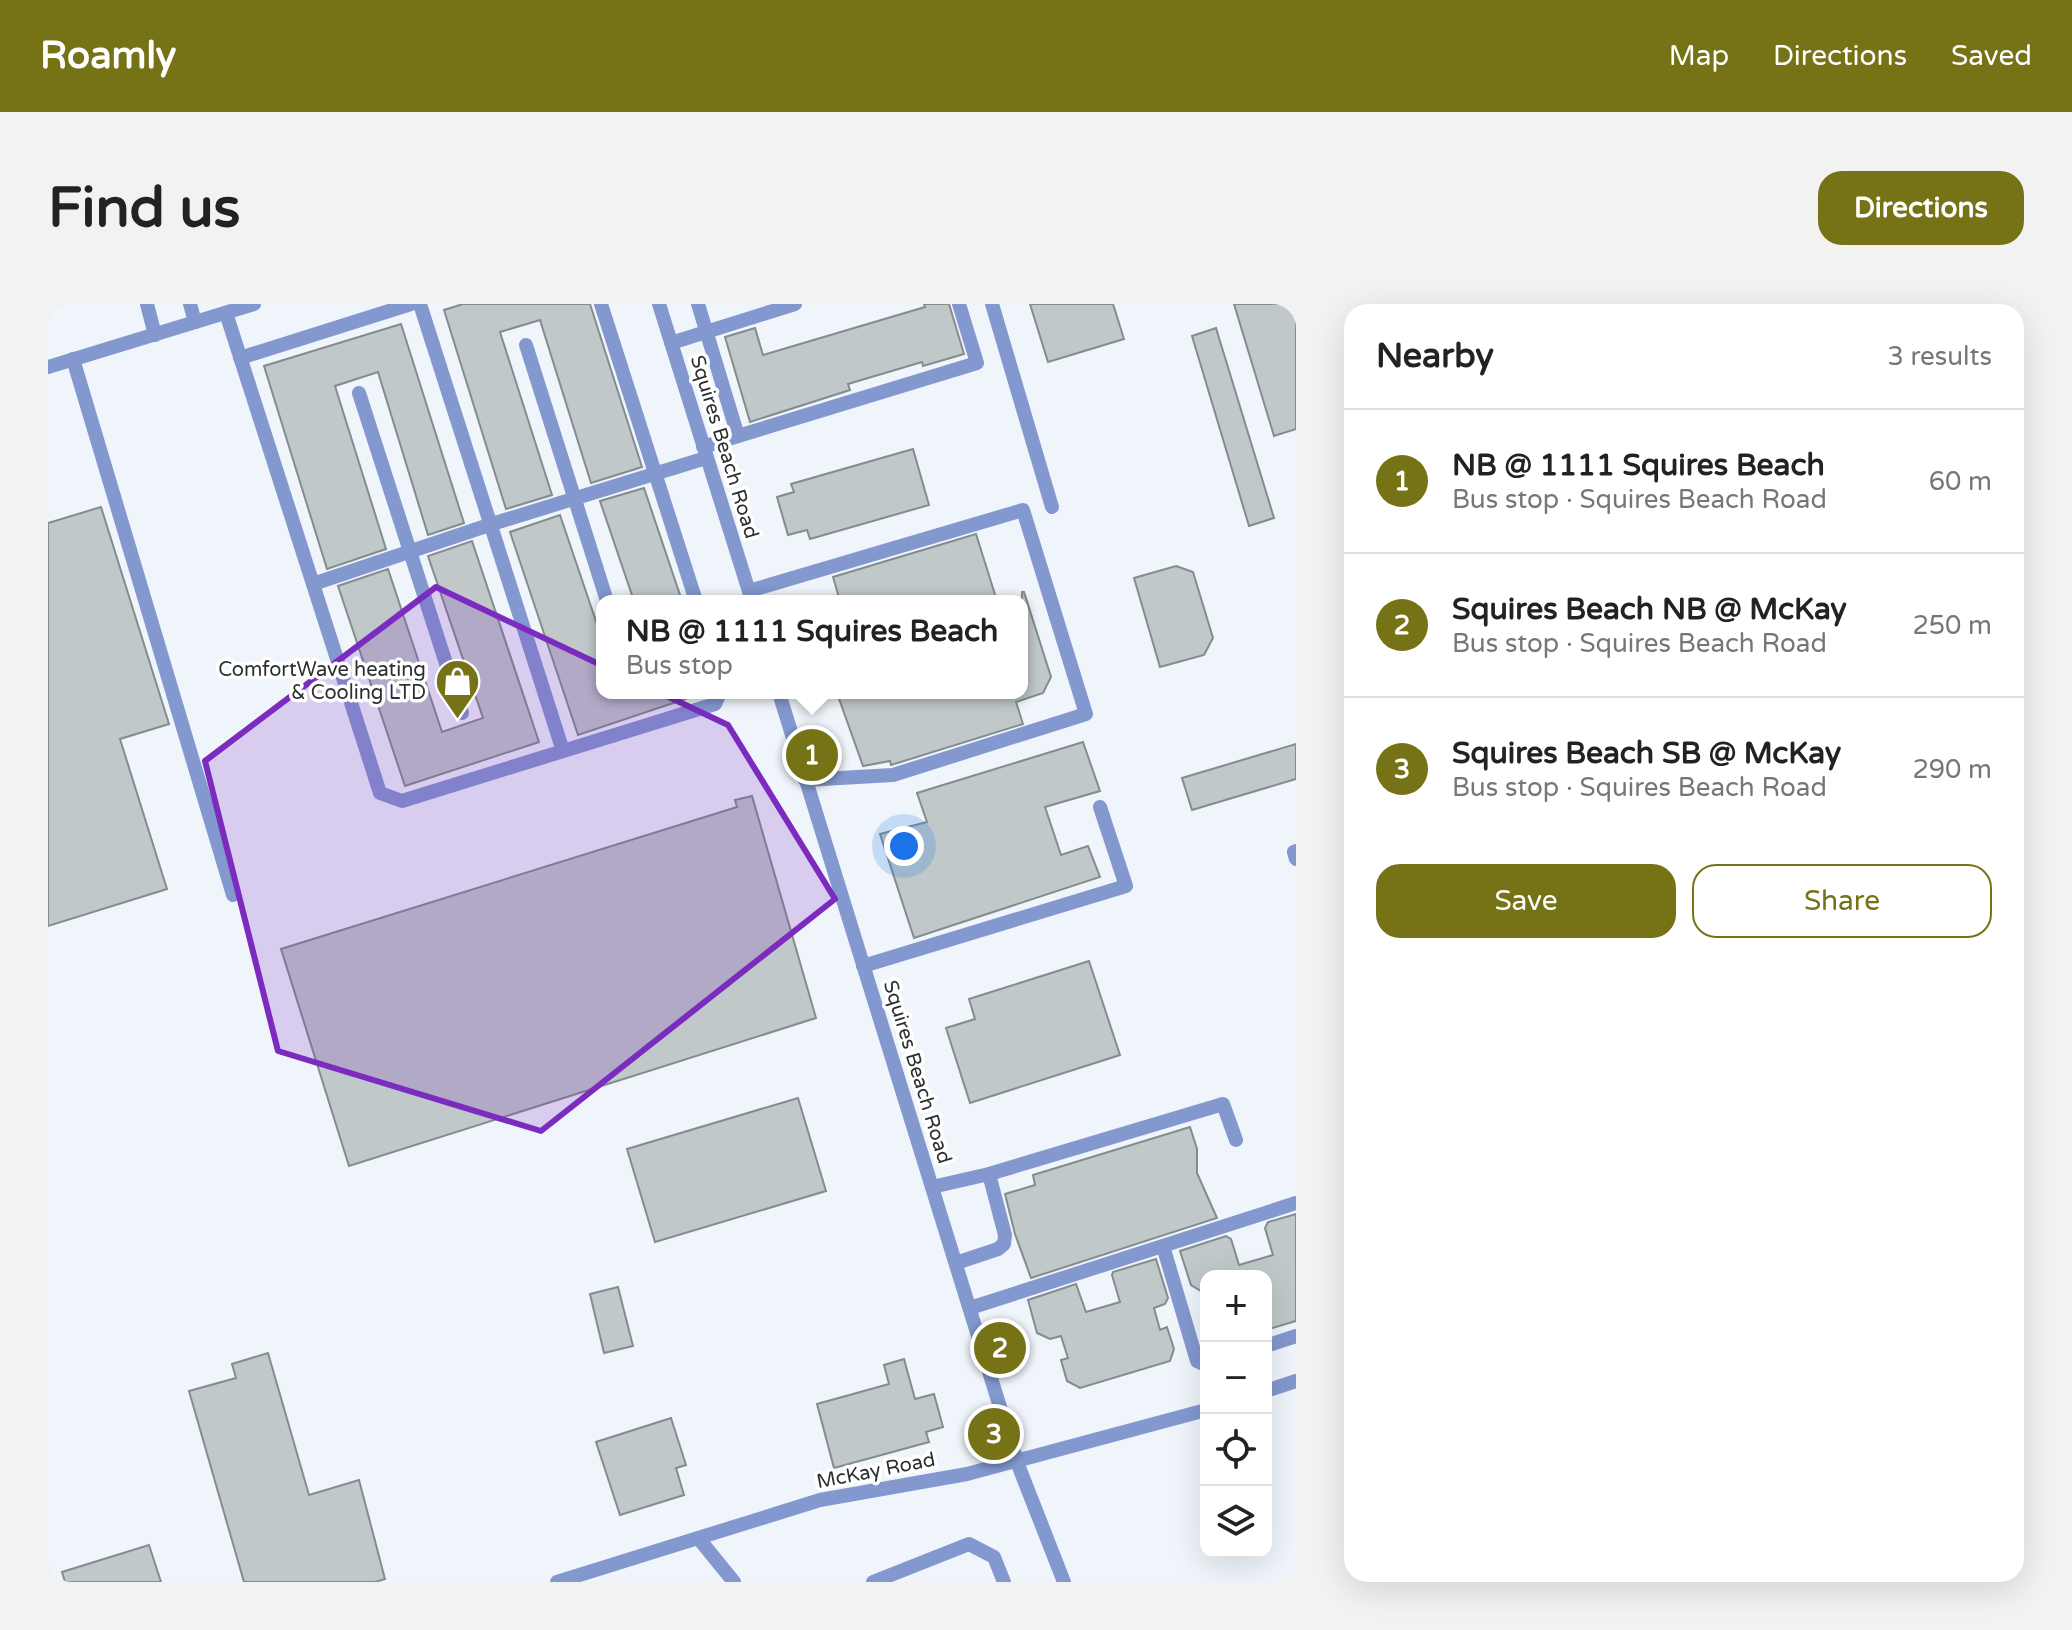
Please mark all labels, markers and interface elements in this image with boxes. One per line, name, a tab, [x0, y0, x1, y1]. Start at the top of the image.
text: Roamly	[40, 33, 176, 79]
text: Map	[1669, 39, 1729, 73]
text: Directions	[1773, 39, 1907, 73]
text: Saved	[1951, 39, 2032, 73]
button: Directions	[1818, 171, 2024, 245]
text: Find us	[48, 175, 240, 242]
text: Nearby	[1376, 336, 1494, 377]
text: 3 results	[1887, 341, 1992, 372]
street label: Squires Beach Road	[685, 353, 763, 541]
text: NB @ 1111 Squires Beach	[1452, 447, 1825, 484]
text: 1	[1394, 466, 1410, 497]
text: 60 m	[1929, 466, 1992, 497]
text: Bus stop · Squires Beach Road	[1452, 484, 1827, 515]
text: Squires Beach NB @ McKay	[1452, 591, 1847, 628]
popup	[596, 595, 1028, 699]
text: 2	[1394, 610, 1410, 641]
text: 250 m	[1912, 610, 1992, 641]
text: NB @ 1111 Squires Beach	[626, 613, 998, 650]
text: Bus stop · Squires Beach Road	[1452, 628, 1827, 659]
text: Bus stop	[626, 650, 733, 681]
shop icon: ComfortWave heating & Cooling LTD	[433, 657, 481, 720]
place label: ComfortWave heating & Cooling LTD	[218, 658, 426, 705]
pin: 1	[786, 725, 838, 785]
text: Squires Beach SB @ McKay	[1452, 735, 1841, 772]
text: 3	[1394, 754, 1410, 785]
text: 290 m	[1912, 754, 1992, 785]
text: Bus stop · Squires Beach Road	[1452, 772, 1827, 803]
your location	[884, 826, 924, 866]
button: Save	[1376, 864, 1676, 938]
button: Share	[1692, 864, 1992, 938]
street label: Squires Beach Road	[878, 978, 956, 1166]
map controls	[1200, 1270, 1272, 1558]
button: +	[1200, 1270, 1272, 1342]
pin: 2	[974, 1318, 1026, 1378]
button: −	[1200, 1342, 1272, 1414]
pin: 3	[968, 1404, 1020, 1464]
button: locate	[1200, 1414, 1272, 1486]
street label: McKay Road	[815, 1448, 937, 1494]
button: layers	[1200, 1486, 1272, 1558]

